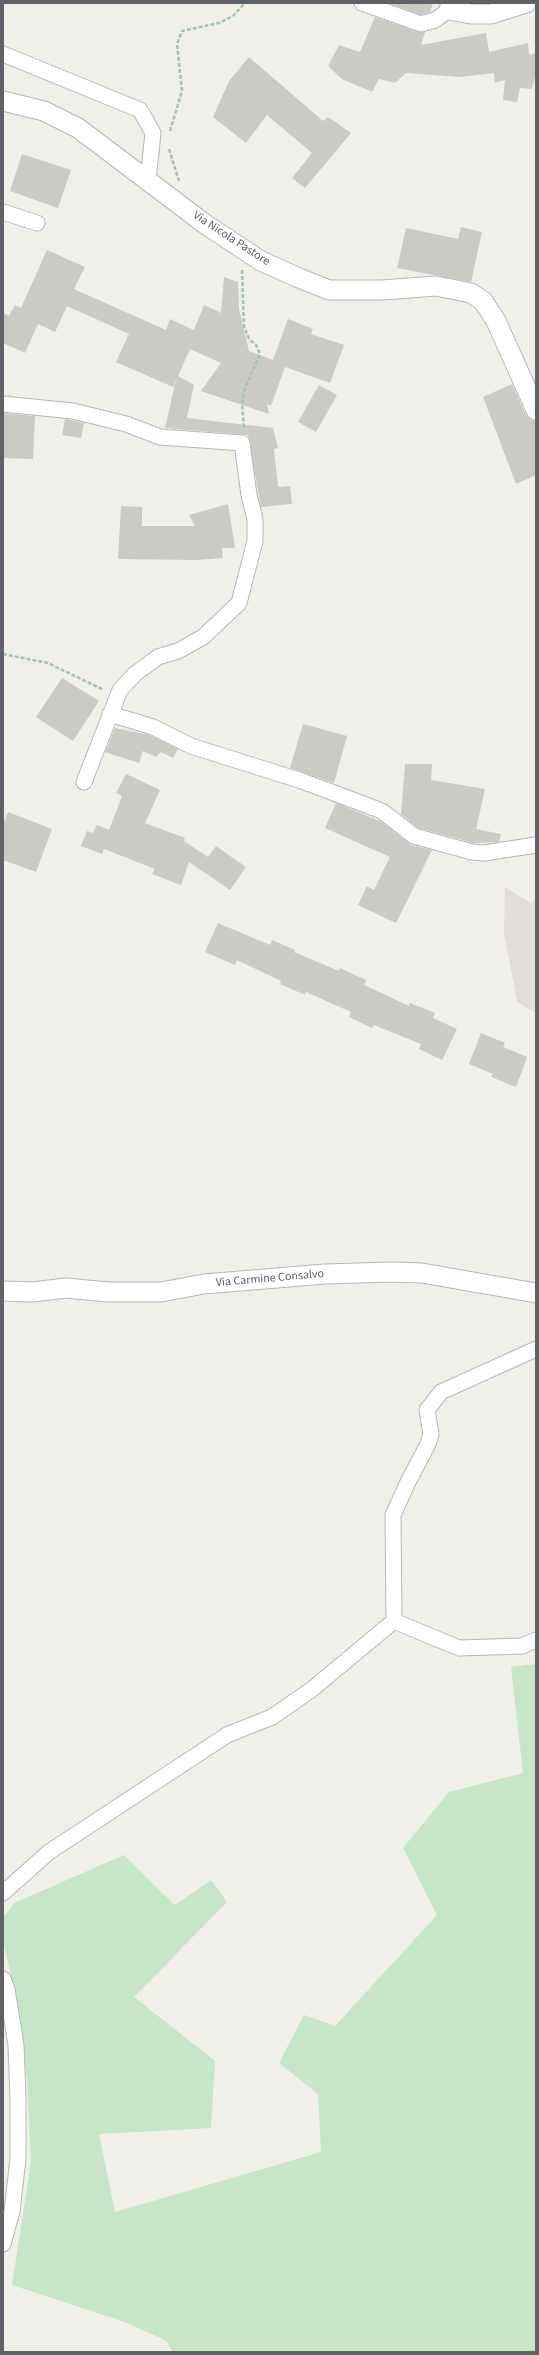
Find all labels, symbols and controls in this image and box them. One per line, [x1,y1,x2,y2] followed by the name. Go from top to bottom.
[190,209,272,269] street label: Via Nicola Pastore
[215,1267,325,1291] street label: Via Carmine Consalvo

